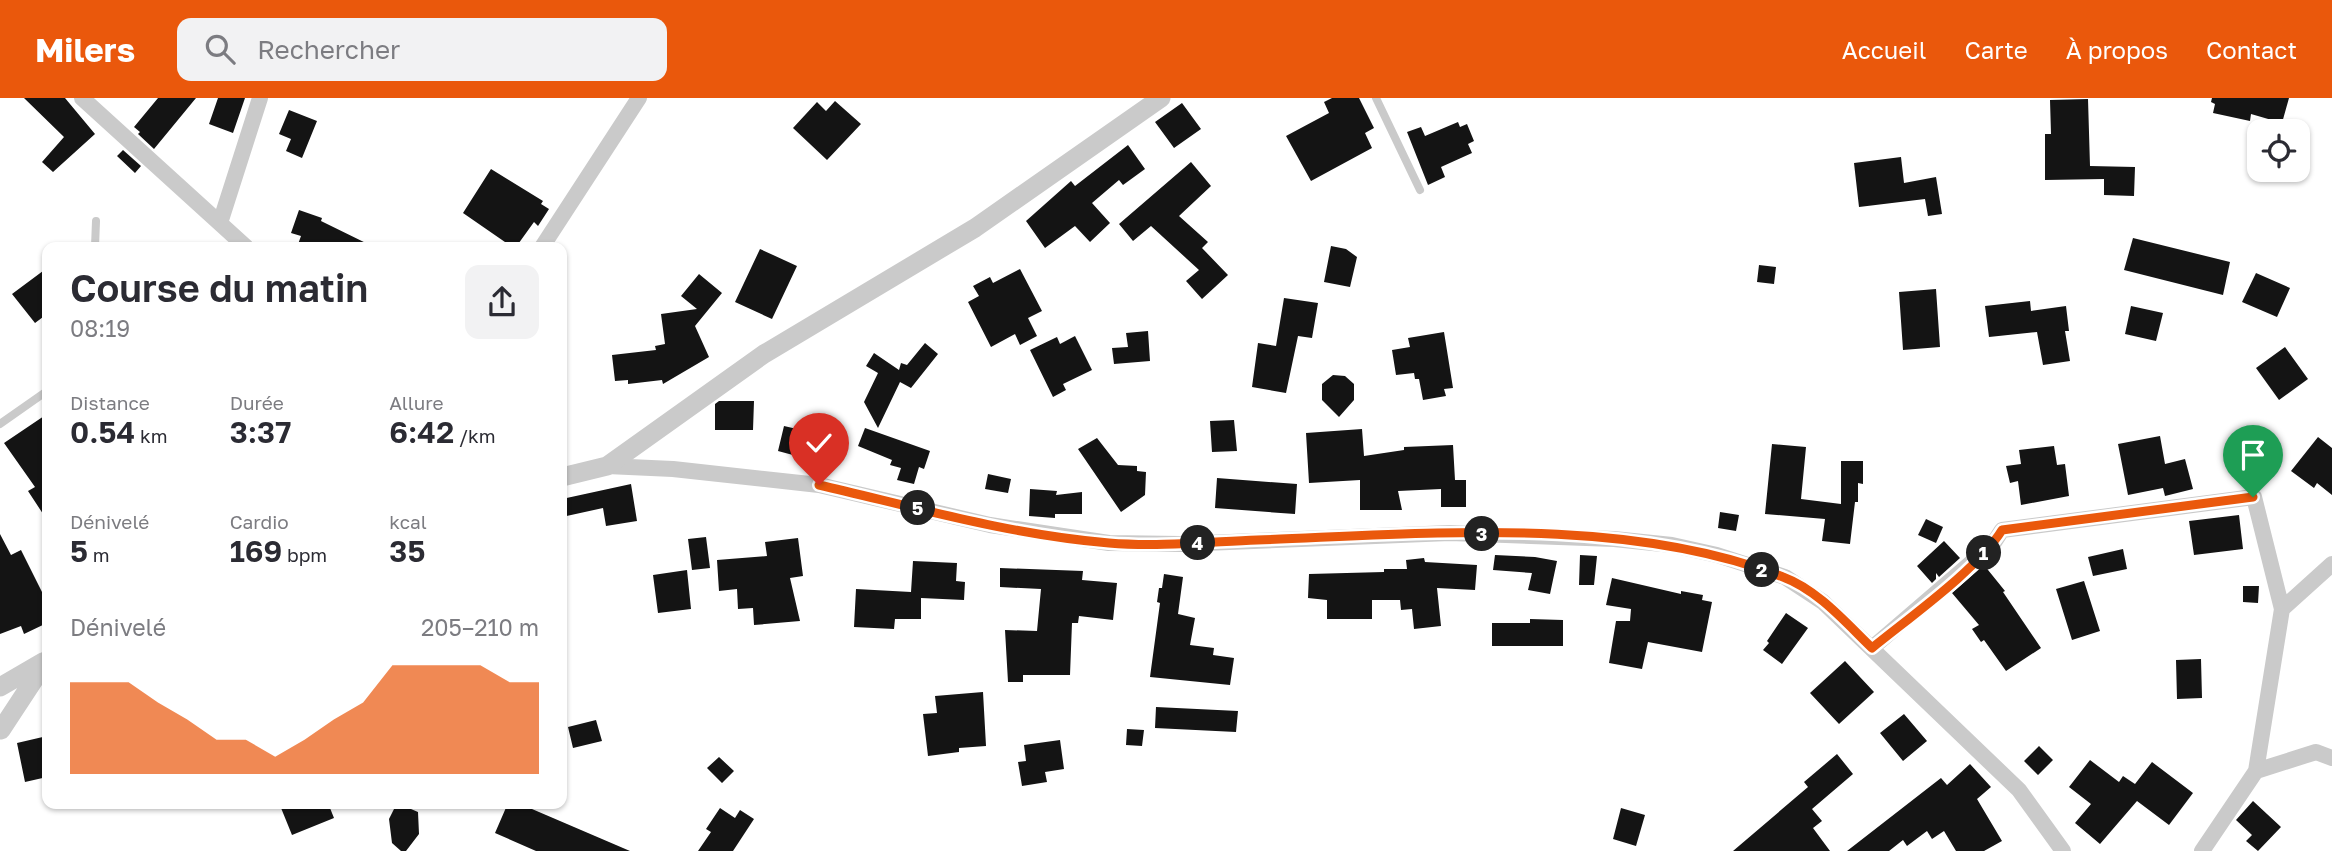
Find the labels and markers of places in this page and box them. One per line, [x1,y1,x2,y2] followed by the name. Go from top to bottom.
[789,413,849,485] pin
[2223,425,2283,497] pin
[900,490,936,526] pin: 5
[1464,516,1500,551] pin: 3
[1180,526,1216,560] pin: 4
[1966,536,2002,570] pin: 1
[1744,552,1780,588] pin: 2

